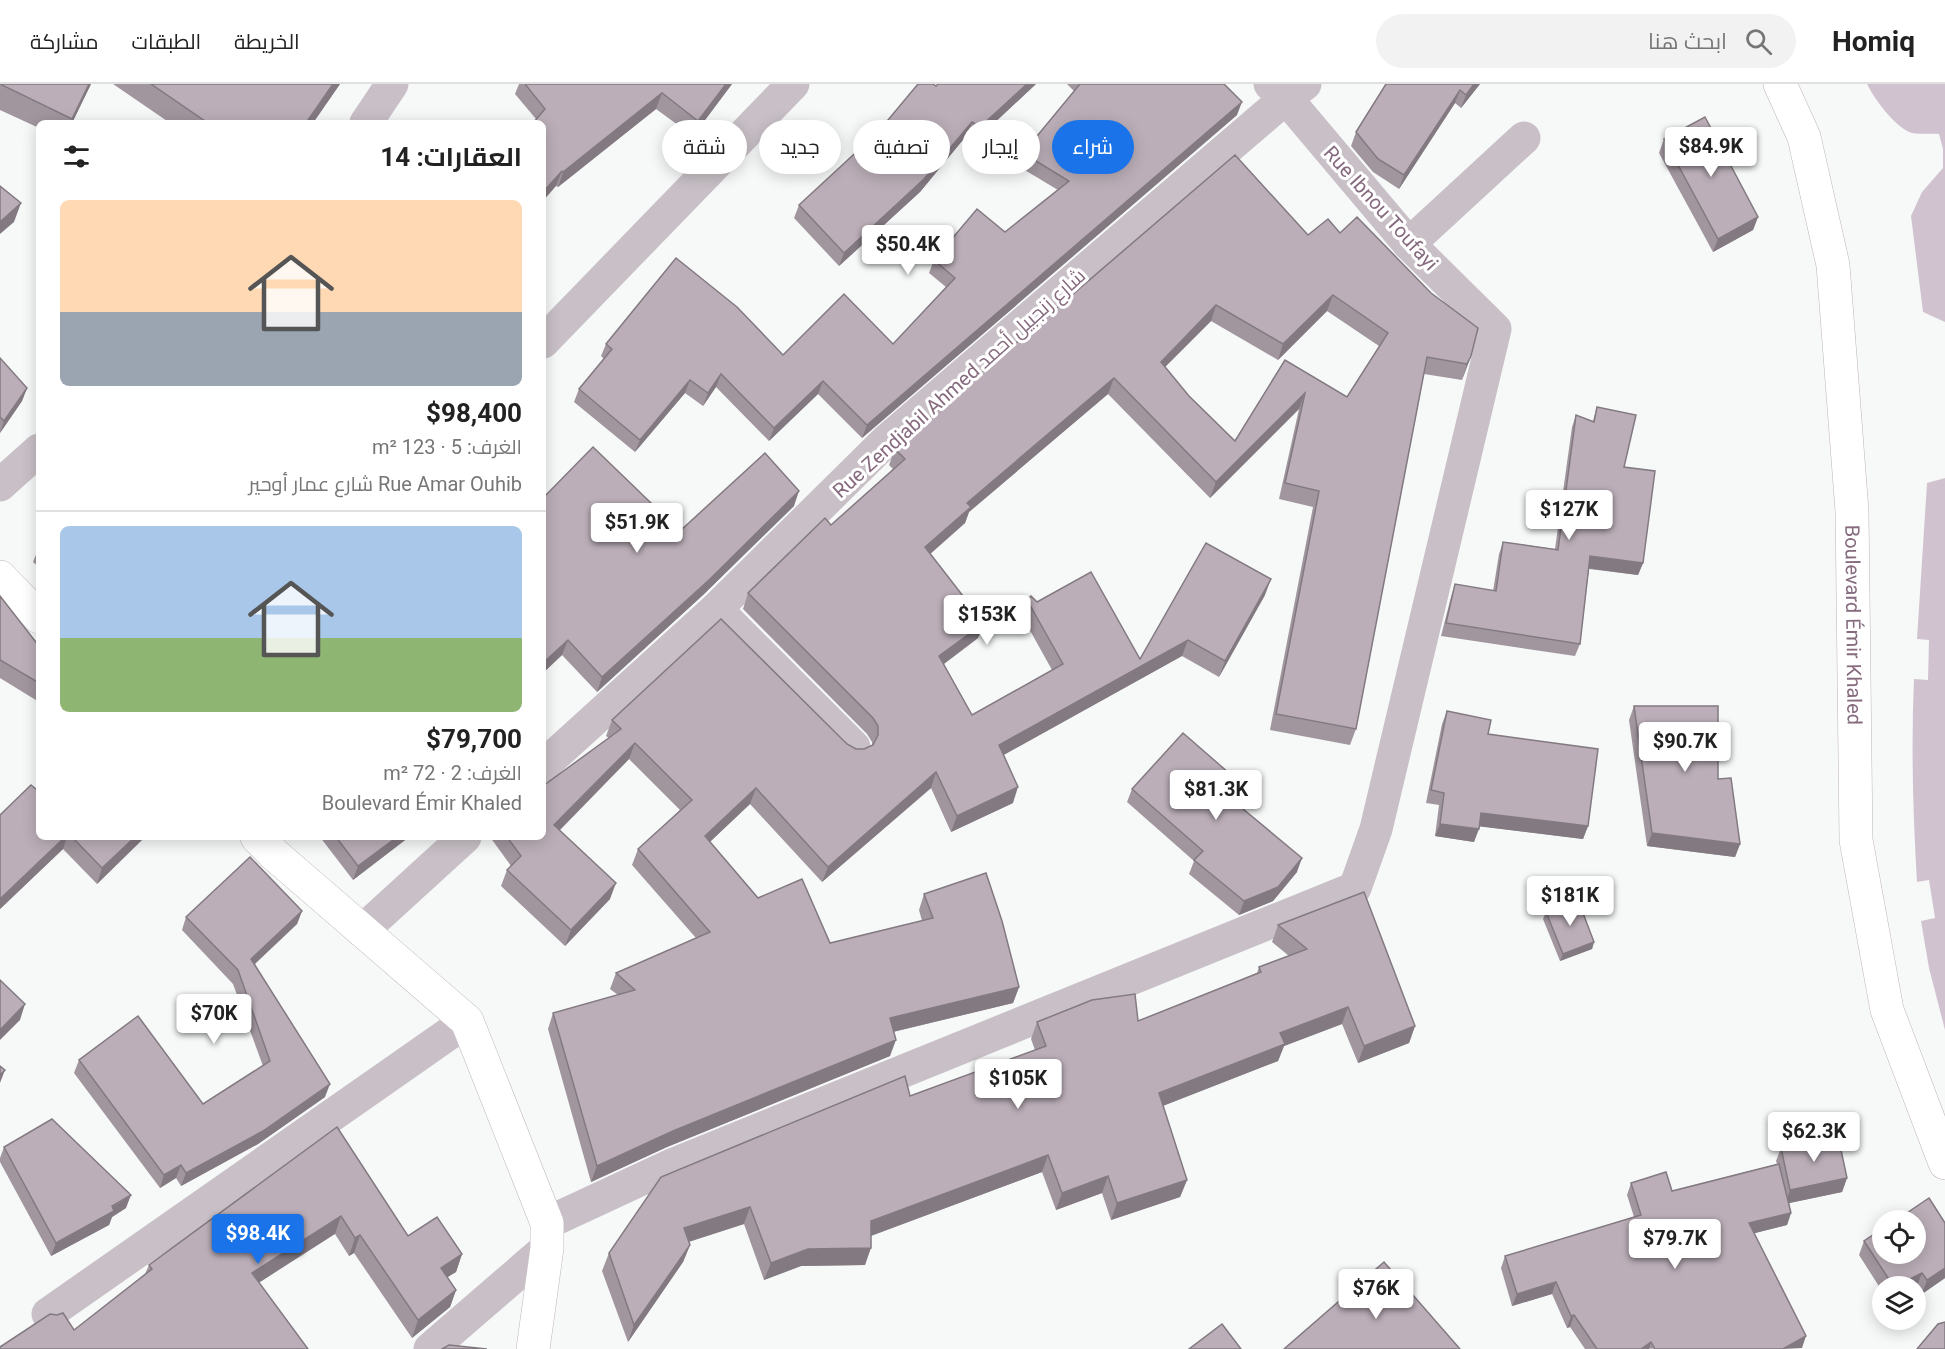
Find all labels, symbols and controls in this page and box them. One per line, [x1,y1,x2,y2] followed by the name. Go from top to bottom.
[1376,14,1796,68] search box
[1742,25,1775,58] icon: search
[1832,25,1915,58] text: Homiq
[1648,29,1727,54] text: ابحث هنا
[30,30,99,54] text: مشاركة
[132,30,201,54] text: الطبقات
[234,30,300,54] text: الخريطة
[662,120,747,174] chip: شقة
[759,120,841,174] chip: جديد
[853,120,950,174] chip: تصفية
[962,120,1040,174] chip: إيجار
[1052,120,1134,174] chip: شراء
[1662,127,1760,178] pin: $84.9K
[1679,134,1743,158] text: $84.9K
[60,140,93,173] icon: filters
[1319,141,1443,275] street label: Rue Ibnou Toufayi
[380,142,522,172] text: العقارات: 14
[859,225,957,276] pin: $50.4K
[876,232,940,256] text: $50.4K
[237,239,345,347] icon: home
[828,263,1092,504] street label: Rue Zendjabil Ahmed شارع زنجبيل أحمد
[426,398,522,428] text: $98,400
[372,435,522,459] text: الغرف: 5 · 123 m²
[249,472,522,496] text: Rue Amar Ouhib شارع عمار أوحير
[1527,490,1611,541] pin: $127K
[1540,497,1598,521] text: $127K
[588,503,686,554] pin: $51.9K
[605,510,669,534] text: $51.9K
[1840,525,1867,725] street label: Boulevard Émir Khaled
[237,565,345,673] icon: home
[945,595,1029,646] pin: $153K
[958,602,1016,626] text: $153K
[1636,722,1734,773] pin: $90.7K
[426,724,522,754] text: $79,700
[1653,729,1717,753] text: $90.7K
[383,761,522,785] text: الغرف: 2 · 72 m²
[1167,770,1265,821] pin: $81.3K
[1184,777,1248,801] text: $81.3K
[322,791,522,815] text: Boulevard Émir Khaled
[1528,876,1612,927] pin: $181K
[1541,883,1599,907] text: $181K
[178,994,250,1045] pin: $70K
[190,1001,238,1025] text: $70K
[976,1059,1060,1110] pin: $105K
[989,1066,1047,1090] text: $105K
[1765,1112,1863,1163] pin: $62.3K
[1782,1119,1846,1143] text: $62.3K
[1872,1210,1926,1330] map controls
[1872,1210,1926,1264] button: locate
[209,1214,307,1265] pin: $98.4K
[1626,1219,1724,1270] pin: $79.7K
[226,1221,290,1245] text: $98.4K
[1643,1226,1707,1250] text: $79.7K
[1340,1269,1412,1320] pin: $76K
[1352,1276,1400,1300] text: $76K
[1872,1276,1926,1330] button: layers

